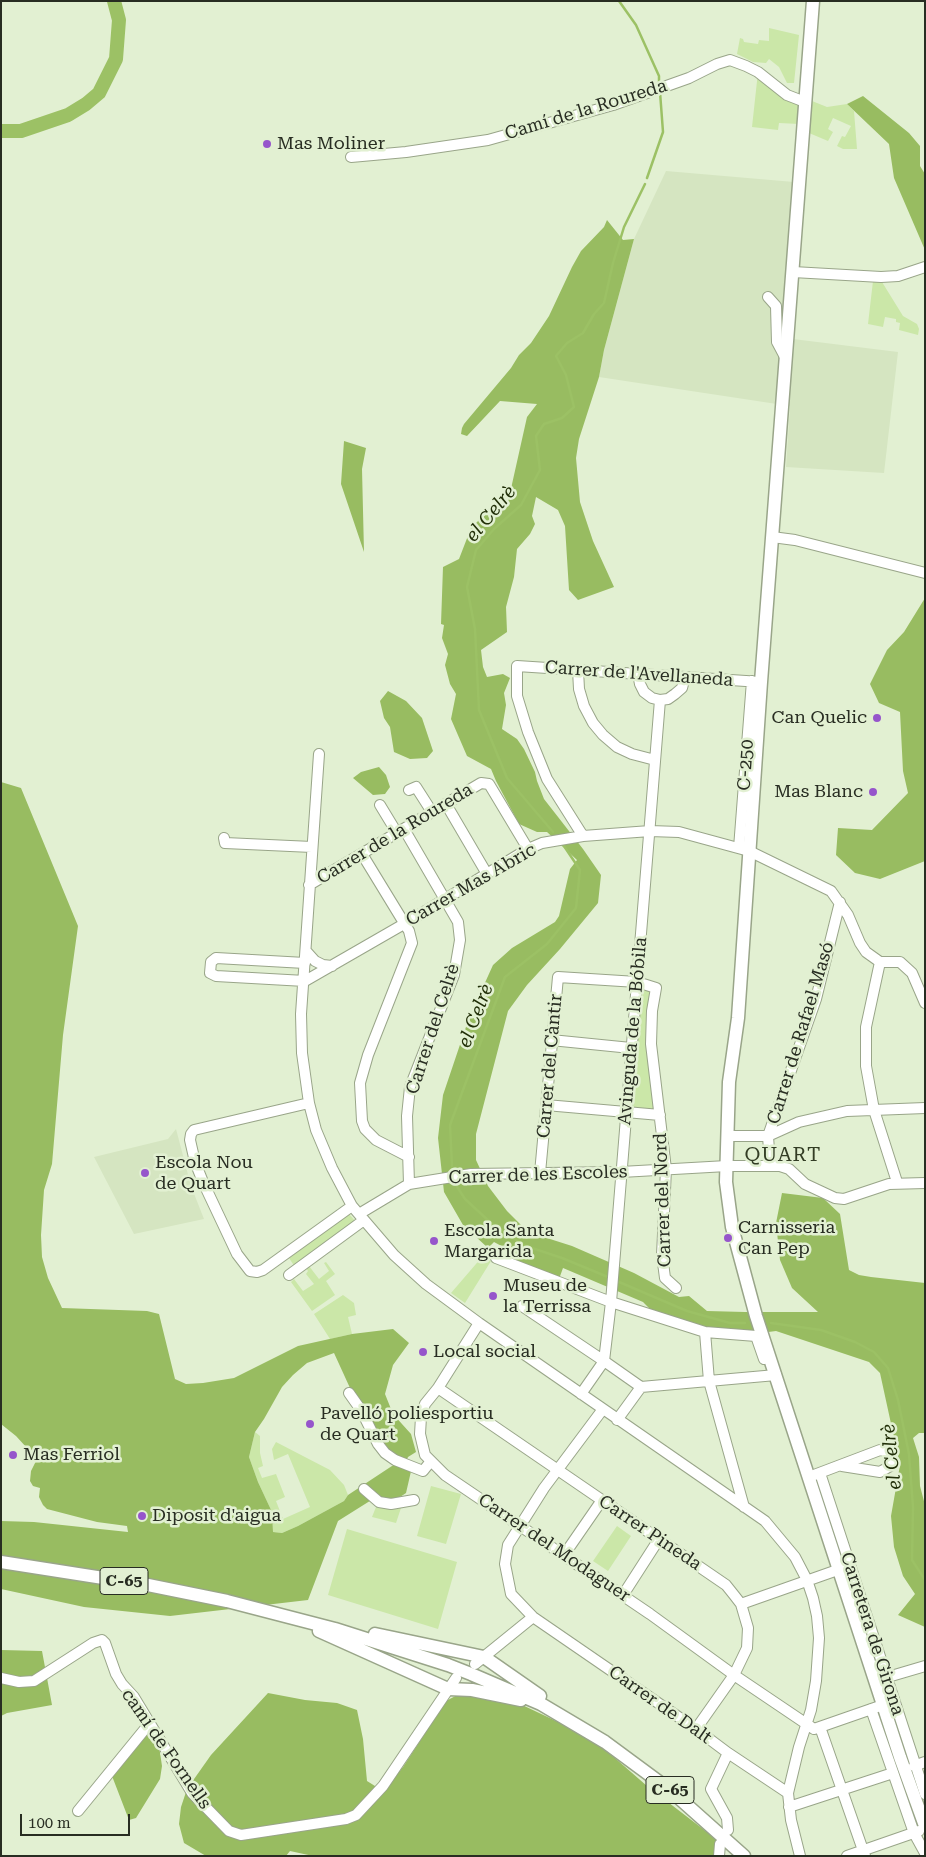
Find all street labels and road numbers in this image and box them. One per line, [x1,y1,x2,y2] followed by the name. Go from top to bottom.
[502,75,670,145] street label: Camí de la Roureda
[544,657,734,691] street label: Carrer de l'Avellaneda
[733,739,759,791] street label: C-250
[313,779,477,889] street label: Carrer de la Roureda
[402,839,540,931] street label: Carrer Mas Abric
[614,936,652,1126] street label: Avinguda de la Bóbila
[763,939,839,1127] street label: Carrer de Rafael Masó
[402,961,464,1097] street label: Carrer del Celrè
[533,993,567,1139] street label: Carrer del Càntir
[650,1132,676,1268] street label: Carrer del Nord
[448,1161,628,1189] street label: Carrer de les Escoles
[474,1489,634,1607] street label: Carrer del Modaguer
[594,1491,706,1575] street label: Carrer Pineda
[835,1550,909,1718] street label: Carretera de Girona
[100,1568,148,1594] road number: C-65
[604,1661,716,1749] street label: Carrer de Dalt
[116,1685,216,1813] street label: camí de Fornells
[646,1776,694,1804] road number: C-65

